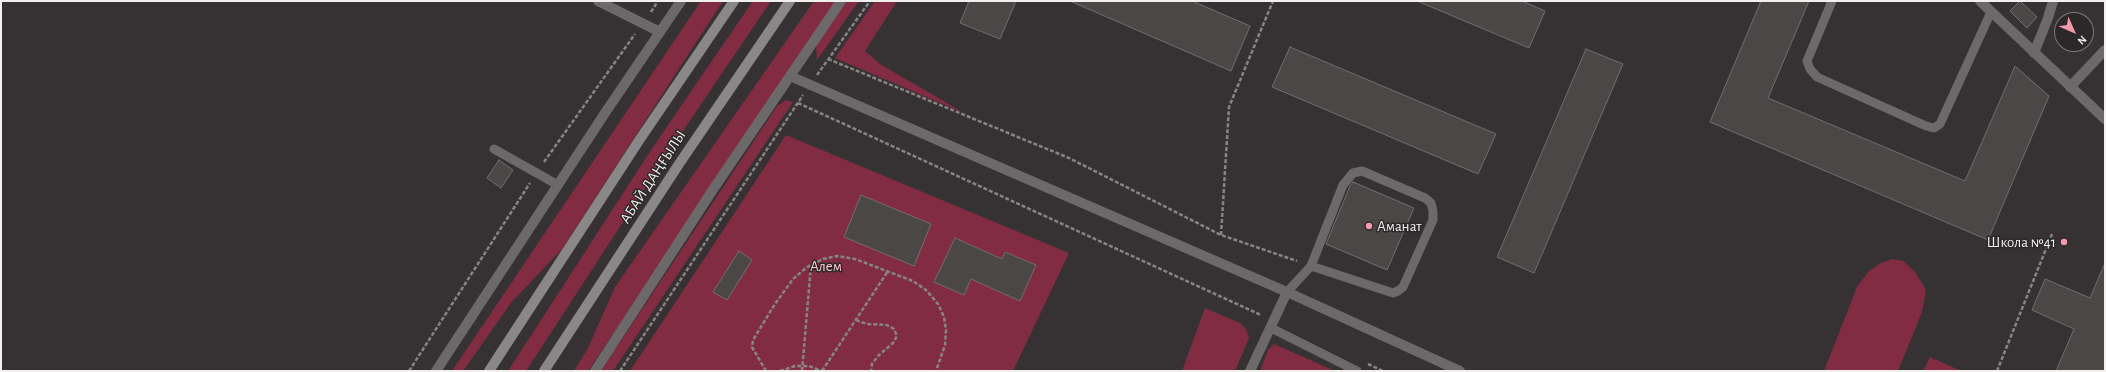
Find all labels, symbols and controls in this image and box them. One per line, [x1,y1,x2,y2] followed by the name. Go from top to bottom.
[2054,12,2094,52] north arrow
[2076,34,2089,47] text: N
[616,127,690,227] street label: АБАЙ ДАҢҒЫЛЫ
[1377,217,1422,235] place label: Аманат
[1364,221,1374,231] marker: Аманат
[1987,233,2056,251] place label: Школа №41
[2059,237,2069,247] marker: Школа №41
[810,257,842,275] park label: Алем

